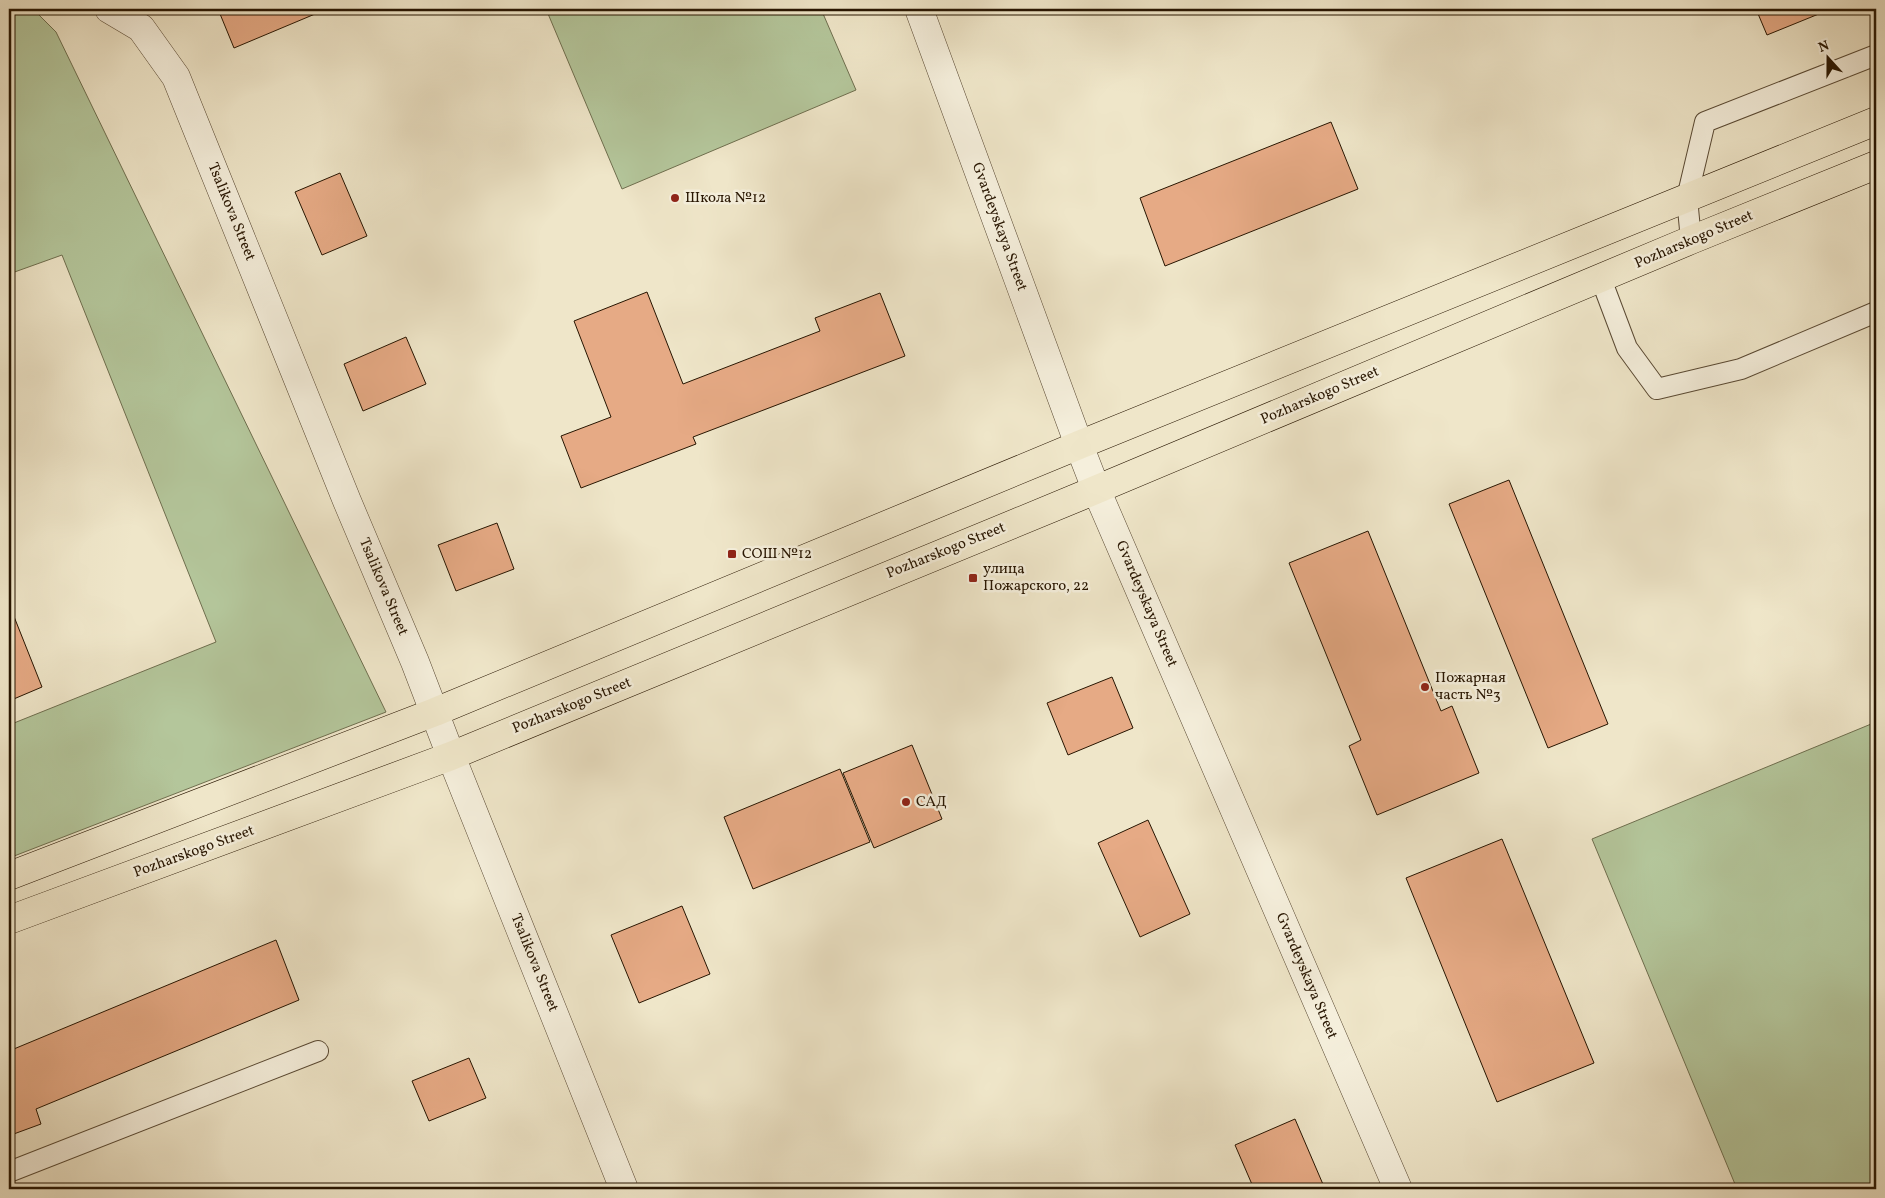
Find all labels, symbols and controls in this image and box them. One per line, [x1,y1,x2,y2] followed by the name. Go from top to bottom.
[1802,32,1852,82] north arrow
[1816,37,1832,58] text: N
[202,160,260,264] street label: Tsalikova Street
[966,160,1032,294] street label: Gvardeyskaya Street
[685,188,766,209] place label: Школа №12
[669,192,681,204] marker: Школа №12
[1631,206,1757,274] street label: Pozharskogo Street
[1257,362,1383,430] street label: Pozharskogo Street
[883,517,1009,585] street label: Pozharskogo Street
[353,535,413,639] street label: Tsalikova Street
[1110,537,1182,671] street label: Gvardeyskaya Street
[742,544,812,565] place label: СОШ №12
[726,548,738,560] marker: СОШ №12
[983,559,1089,597] place label: улица Пожарского, 22
[967,572,979,584] marker: улица Пожарского, 22
[1435,668,1506,706] place label: Пожарная часть №3
[509,672,635,740] street label: Pozharskogo Street
[1419,681,1431,693] marker: Пожарная часть №3
[916,792,947,813] place label: САД
[900,796,912,808] marker: САД
[131,820,257,884] street label: Pozharskogo Street
[1270,909,1342,1043] street label: Gvardeyskaya Street
[505,911,563,1015] street label: Tsalikova Street

